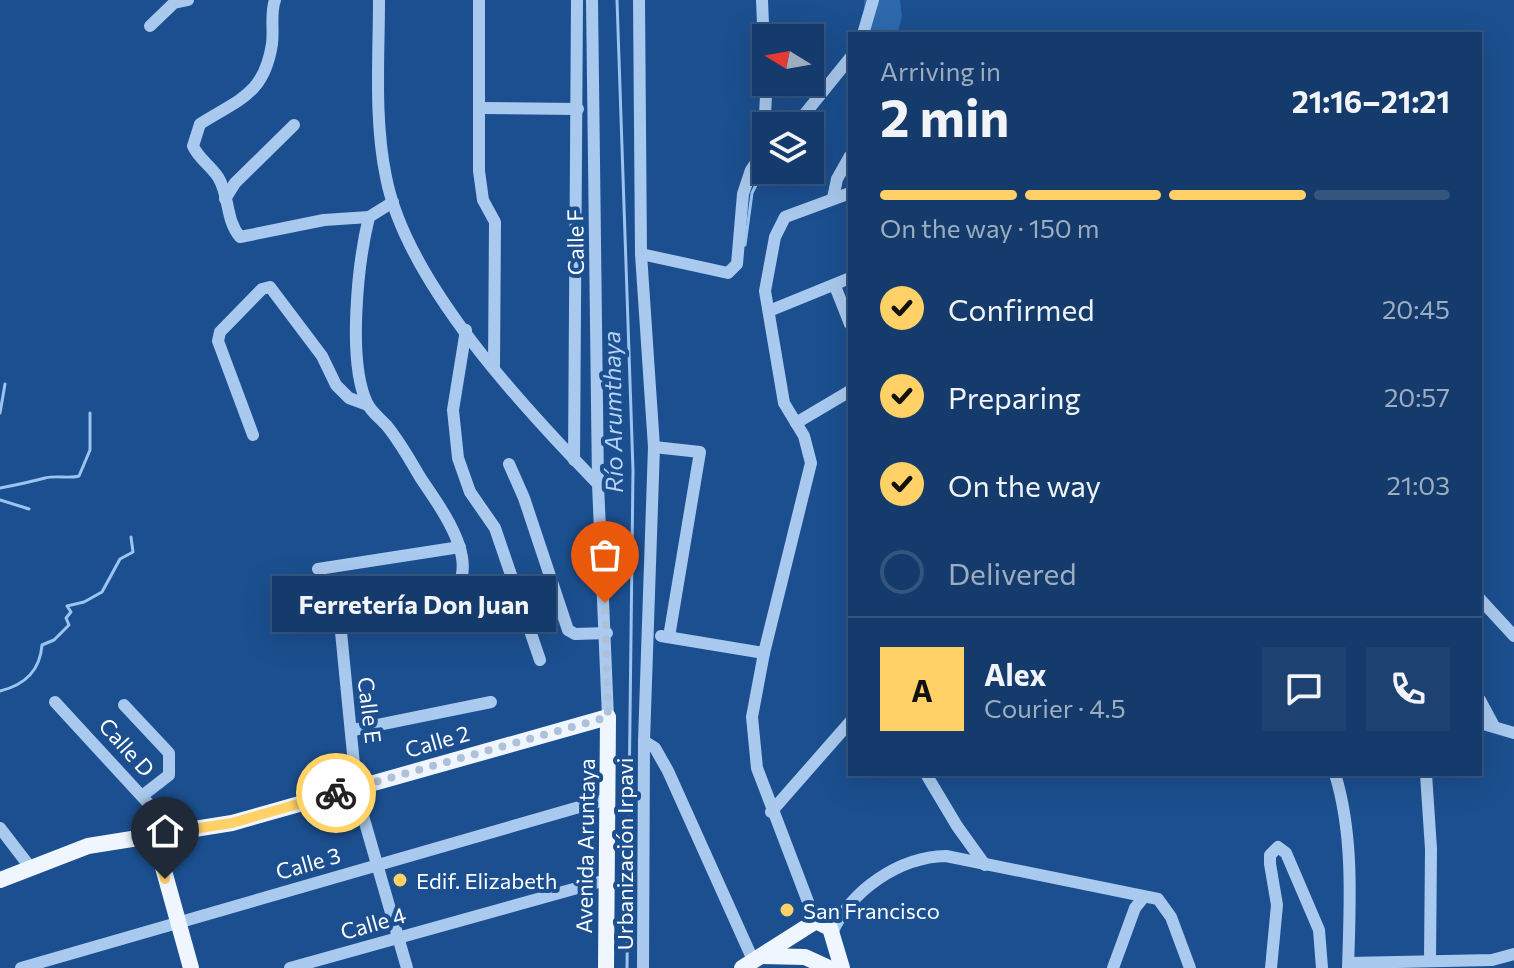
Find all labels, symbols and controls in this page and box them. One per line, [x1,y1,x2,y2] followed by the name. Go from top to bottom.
[752,24,824,96] north arrow
[752,24,824,184] map controls
[880,55,1001,86] text: Arriving in
[1292,82,1450,119] text: 21:16–21:21
[880,84,1009,148] text: 2 min
[752,112,824,184] button: layers
[561,209,589,275] street label: Calle F
[880,212,1099,243] text: On the way · 150 m
[880,286,924,330] icon: check
[948,290,1095,327] text: Confirmed
[1382,293,1450,324] text: 20:45
[596,331,628,493] water label: Río Arumthaya
[880,374,924,418] icon: check
[948,378,1081,415] text: Preparing
[1384,381,1450,412] text: 20:57
[880,462,924,506] icon: check
[948,466,1101,503] text: On the way
[1387,469,1450,500] text: 21:03
[571,521,639,603] pin
[583,533,627,577] icon: bag
[948,554,1077,591] text: Delivered
[273,575,557,631] callout: Ferretería Don Juan
[299,588,529,619] text: Ferretería Don Juan
[1262,647,1346,731] button: chat
[1366,647,1450,731] button: phone
[984,655,1047,692] text: Alex
[911,671,933,708] text: A
[353,675,387,745] street label: Calle E
[984,692,1126,723] text: Courier · 4.5
[94,712,160,782] street label: Calle D
[402,719,472,763] street label: Calle 2
[296,753,376,833] courier
[570,758,600,934] street label: Avenida Aruntaya
[611,758,638,950] street label: Urbanización Irpavi
[314,771,358,815] icon: bike
[131,797,199,879] pin
[143,809,187,853] icon: home
[272,841,344,885] street label: Calle 3
[416,867,557,894] place label: Edif. Elizabeth
[391,871,409,889] marker: Edif. Elizabeth
[803,897,940,924] place label: San Francisco
[337,901,409,945] street label: Calle 4
[778,901,796,919] marker: San Francisco

